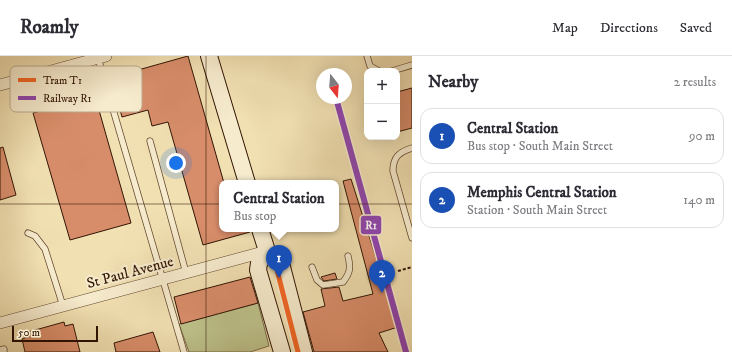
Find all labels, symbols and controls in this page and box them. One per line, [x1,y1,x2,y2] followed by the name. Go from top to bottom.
[20,16,79,39] text: Roamly
[552,19,578,37] text: Map
[600,19,658,37] text: Directions
[680,19,712,37] text: Saved
[10,66,142,112] legend
[316,68,352,104] north arrow
[364,68,400,140] map controls
[364,68,400,104] button: +
[428,71,478,93] text: Nearby
[43,74,82,88] text: Tram T1
[674,74,716,90] text: 2 results
[43,92,92,106] text: Railway R1
[364,104,400,140] button: −
[467,119,558,138] text: Central Station
[440,128,444,144] text: 1
[689,128,715,144] text: 90 m
[467,138,613,154] text: Bus stop · South Main Street
[166,153,186,173] your location
[219,180,339,232] popup
[467,183,617,202] text: Memphis Central Station
[233,189,325,208] text: Central Station
[439,192,445,208] text: 2
[683,192,715,208] text: 140 m
[467,202,607,218] text: Station · South Main Street
[233,208,276,224] text: Bus stop
[360,215,382,235] line badge: R1
[365,219,377,233] text: R1
[266,245,292,278] pin: 1
[85,252,176,293] street label: St Paul Avenue
[369,260,395,293] pin: 2
[12,324,98,343] scale bar
[18,326,40,340] text: 50 m

